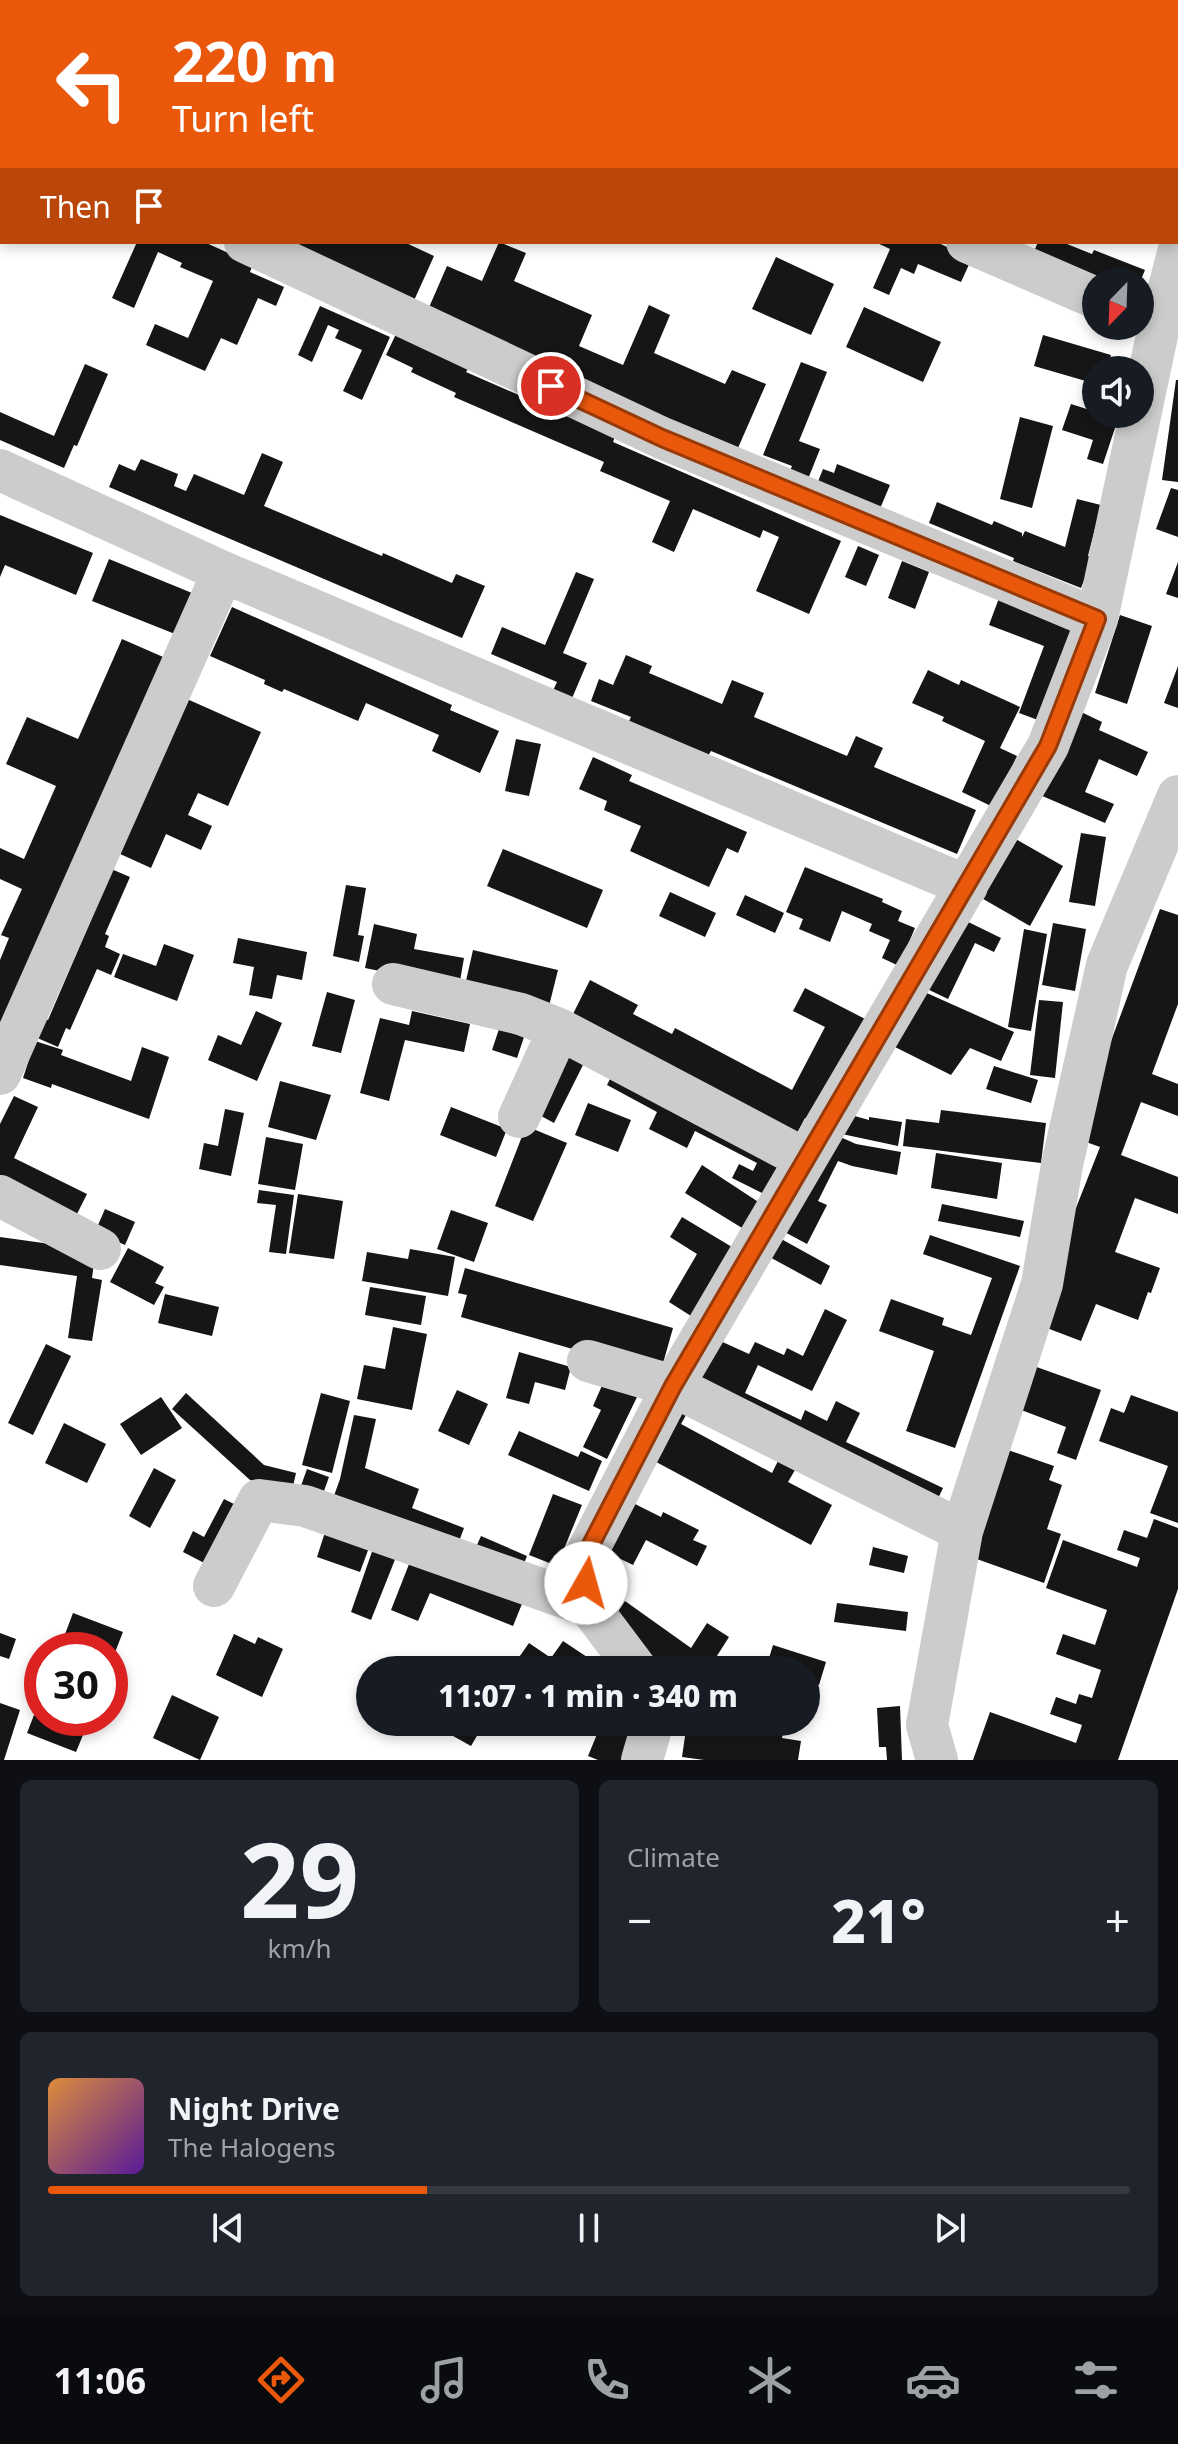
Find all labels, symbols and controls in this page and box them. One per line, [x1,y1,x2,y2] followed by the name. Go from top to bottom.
[172,22,337,98] text: 220 m
[40,32,144,136] icon: left
[172,94,314,143] text: Turn left
[127,184,171,228] icon: arrive
[40,186,111,227] text: Then
[1082,268,1154,340] north arrow
[1082,268,1154,428] map controls
[517,352,585,420] pin
[1082,356,1154,428] button: sound
[529,364,573,408] icon: arrive
[544,1541,628,1625] position arrow
[24,1632,128,1736] speed limit sign: 30
[438,1675,738,1716] text: 11:07 · 1 min · 340 m
[240,1807,359,1948] text: 29
[627,1839,720,1875] text: Climate
[831,1879,926,1961] text: 21°
[627,1890,652,1950] text: −
[1105,1890,1130,1950] text: +
[268,1930,331,1966] text: km/h
[168,2088,340,2129] text: Night Drive
[168,2129,335,2165] text: The Halogens
[206,2206,250,2250] icon: previous
[567,2206,611,2250] icon: pause
[928,2206,972,2250] icon: next
[253,2352,309,2408] icon: directions
[416,2352,472,2408] icon: music
[579,2352,635,2408] icon: phone
[742,2352,798,2408] icon: climate
[905,2352,961,2408] icon: car
[1068,2352,1124,2408] icon: filters
[54,2356,146,2405] text: 11:06

